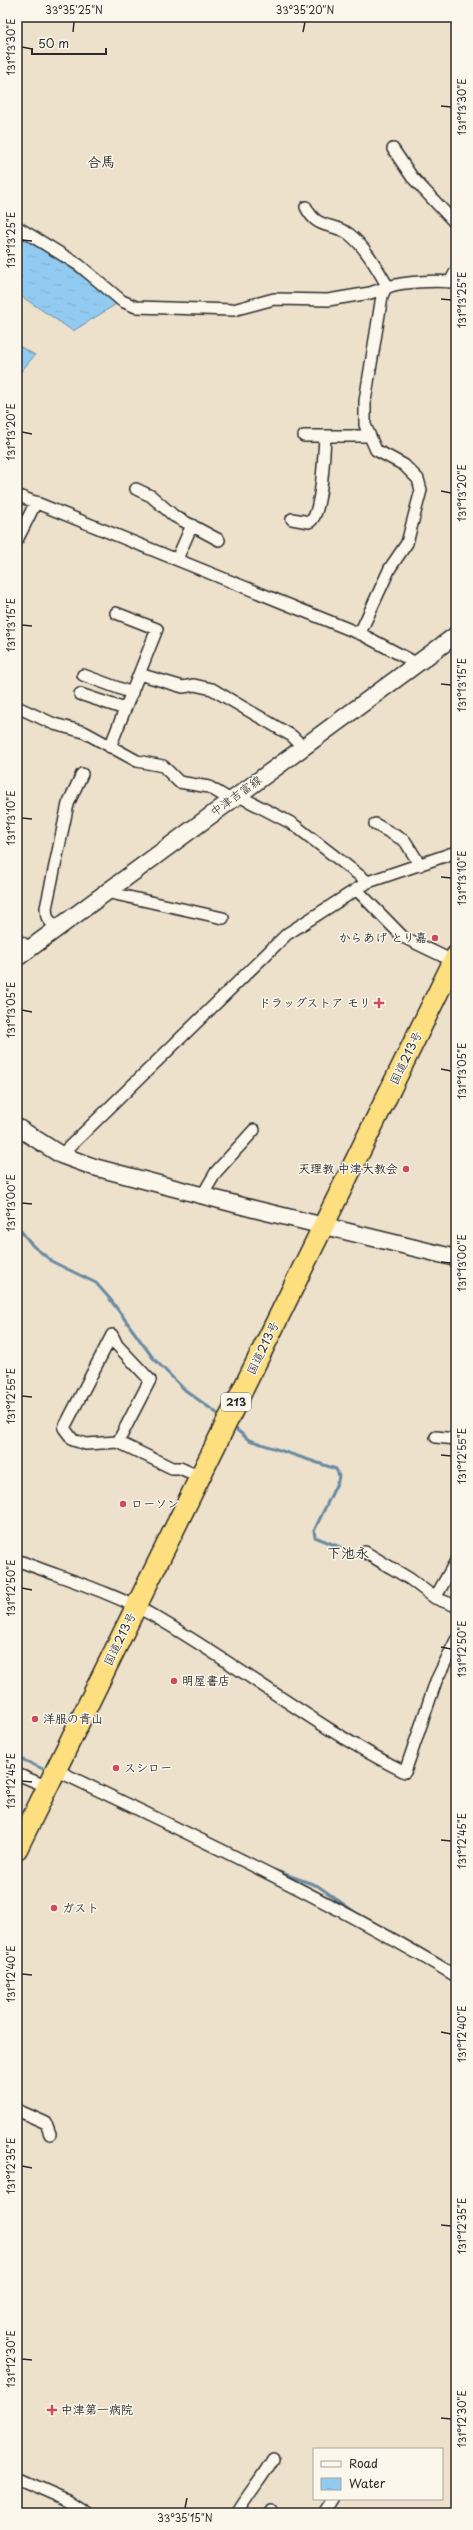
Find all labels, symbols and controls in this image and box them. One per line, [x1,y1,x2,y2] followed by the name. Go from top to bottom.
[45,2,103,17] text: 33°35'25"N
[276,2,334,17] text: 33°35'20"N
[3,19,18,75] text: 131°13'30"E
[32,30,106,56] scale bar
[38,34,69,52] text: 50 m
[454,79,469,135] text: 131°13'30"E
[87,151,115,172] district label: 合馬
[3,212,18,268] text: 131°13'25"E
[454,272,469,328] text: 131°13'25"E
[3,403,18,461] text: 131°13'20"E
[454,464,469,522] text: 131°13'20"E
[3,598,18,652] text: 131°13'15"E
[454,658,469,712] text: 131°13'15"E
[206,770,265,820] street label: 中津吉富線
[3,791,18,845] text: 131°13'10"E
[454,851,469,905] text: 131°13'10"E
[339,928,427,946] place label: からあげ とり嘉
[430,933,440,943] marker: からあげ とり嘉
[3,982,18,1038] text: 131°13'05"E
[259,993,371,1011] place label: ドラッグストア モリ
[374,998,384,1008] marker: ドラッグストア モリ
[384,1028,426,1088] street label: 国道213号
[454,1043,469,1099] text: 131°13'05"E
[298,1159,398,1177] place label: 天理教 中津大教会
[401,1164,411,1174] marker: 天理教 中津大教会
[3,1174,18,1232] text: 131°13'00"E
[454,1234,469,1292] text: 131°13'00"E
[241,1318,283,1378] street label: 国道213号
[3,1368,18,1424] text: 131°12'55"E
[221,1393,251,1411] road number: 213
[454,1428,469,1484] text: 131°12'55"E
[131,1494,179,1512] place label: ローソン
[118,1499,128,1509] marker: ローソン
[327,1542,369,1563] district label: 下池永
[3,1560,18,1616] text: 131°12'50"E
[98,1609,140,1669] street label: 国道213号
[454,1621,469,1677] text: 131°12'50"E
[182,1671,230,1689] place label: 明屋書店
[169,1676,179,1686] marker: 明屋書店
[43,1709,103,1727] place label: 洋服の青山
[30,1714,40,1724] marker: 洋服の青山
[3,1753,18,1809] text: 131°12'45"E
[124,1758,172,1776] place label: スシロー
[111,1763,121,1773] marker: スシロー
[454,1813,469,1869] text: 131°12'45"E
[62,1898,99,1916] place label: ガスト
[49,1903,59,1913] marker: ガスト
[3,1945,18,2003] text: 131°12'40"E
[454,2005,469,2063] text: 131°12'40"E
[3,2138,18,2194] text: 131°12'35"E
[454,2198,469,2254] text: 131°12'35"E
[3,2330,18,2388] text: 131°12'30"E
[454,2390,469,2448] text: 131°12'30"E
[61,2400,133,2418] place label: 中津第一病院
[46,2404,58,2416] marker: 中津第一病院
[313,2448,443,2500] legend
[349,2454,378,2472] text: Road
[349,2474,386,2492] text: Water
[157,2510,213,2525] text: 33°35'15"N

